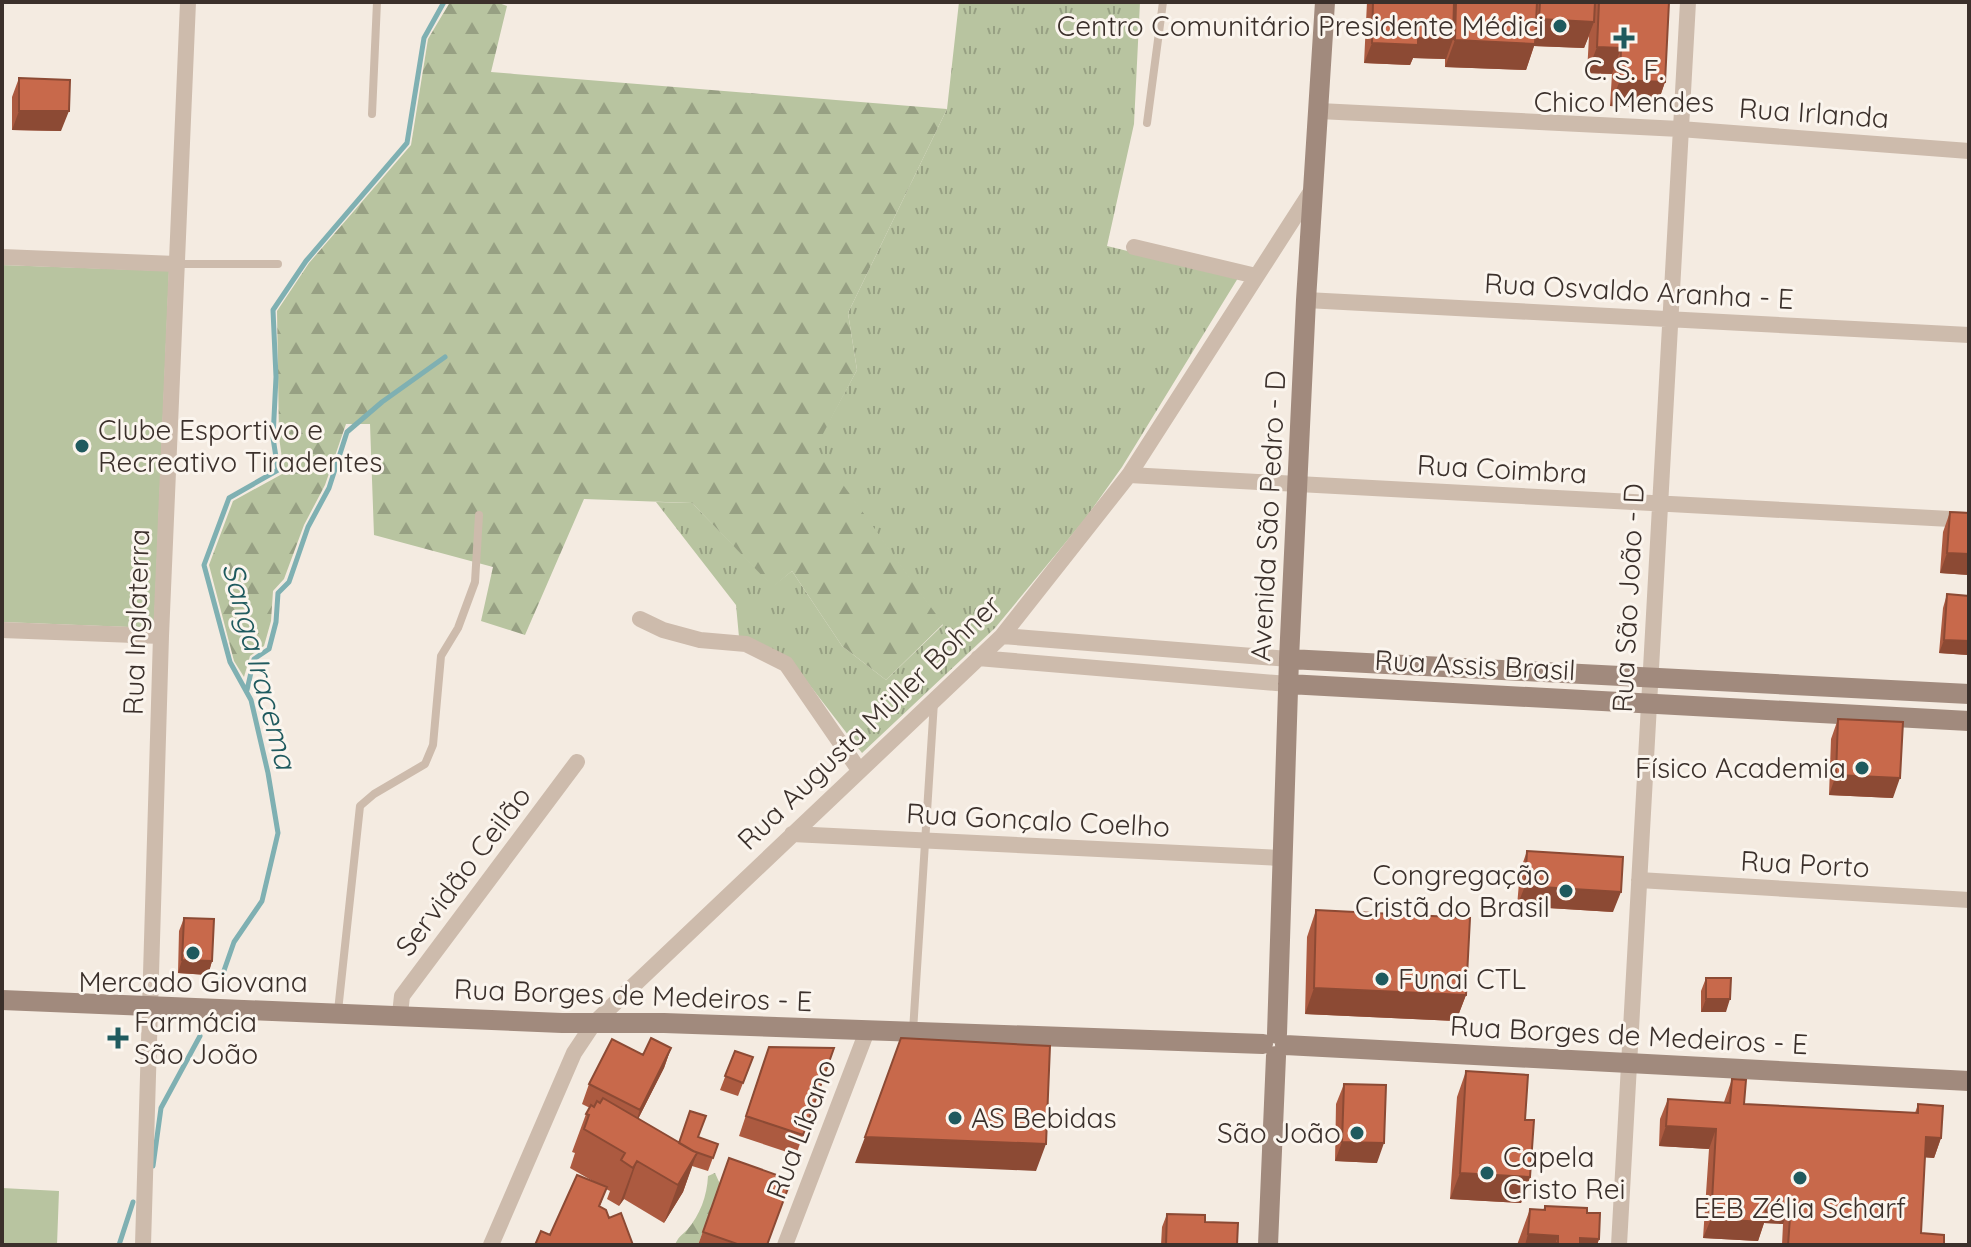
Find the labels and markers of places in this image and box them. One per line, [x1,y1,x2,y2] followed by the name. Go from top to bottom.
[1057,8,1544,43] place label: Centro Comunitário Presidente Médici
[1551,17,1569,35] marker: Centro Comunitário Presidente Médici
[1613,27,1635,49] marker: C. S. F. Chico Mendes
[1534,52,1714,119] place label: C. S. F. Chico Mendes
[98,412,382,479] place label: Clube Esportivo e Recreativo Tiradentes
[73,437,91,455] marker: Clube Esportivo e Recreativo Tiradentes
[1635,750,1846,785] place label: Físico Academia
[1853,759,1871,777] marker: Físico Academia
[1355,857,1550,924] place label: Congregação Cristã do Brasil
[1557,882,1575,900] marker: Congregação Cristã do Brasil
[184,944,202,962] marker: Mercado Giovana
[1398,961,1526,996] place label: Funai CTL
[78,964,308,999] place label: Mercado Giovana
[1373,970,1391,988] marker: Funai CTL
[134,1004,258,1071] place label: Farmácia São João
[109,1029,127,1047] marker: Farmácia São João
[971,1100,1117,1135] place label: AS Bebidas
[946,1109,964,1127] marker: AS Bebidas
[1217,1115,1341,1150] place label: São João
[1348,1124,1366,1142] marker: São João
[1503,1139,1626,1206] place label: Capela Cristo Rei
[1478,1164,1496,1182] marker: Capela Cristo Rei
[1791,1169,1809,1187] marker: EEB Zélia Scharf
[1694,1190,1906,1225] place label: EEB Zélia Scharf

